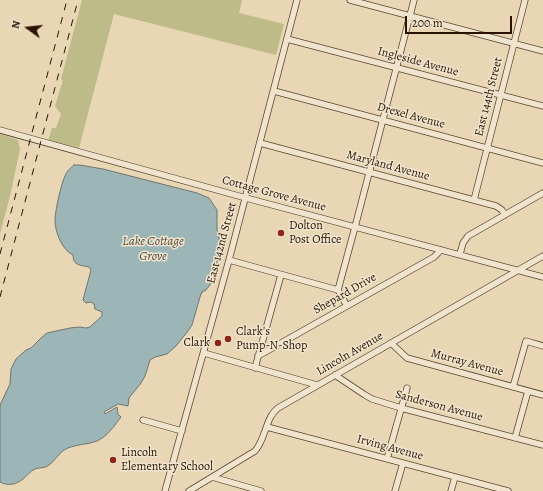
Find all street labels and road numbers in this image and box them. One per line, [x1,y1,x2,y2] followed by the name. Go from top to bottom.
[376,44,460,80] street label: Ingleside Avenue
[472,56,506,138] street label: East 144th Street
[375,100,447,132] street label: Drexel Avenue
[345,148,431,184] street label: Maryland Avenue
[220,173,328,215] street label: Cottage Grove Avenue
[204,201,240,285] street label: East 142nd Street
[311,270,379,318] street label: Shepard Drive
[314,329,386,379] street label: Lincoln Avenue
[429,346,505,380] street label: Murray Avenue
[394,387,484,425] street label: Sanderson Avenue
[355,432,425,464] street label: Irving Avenue

